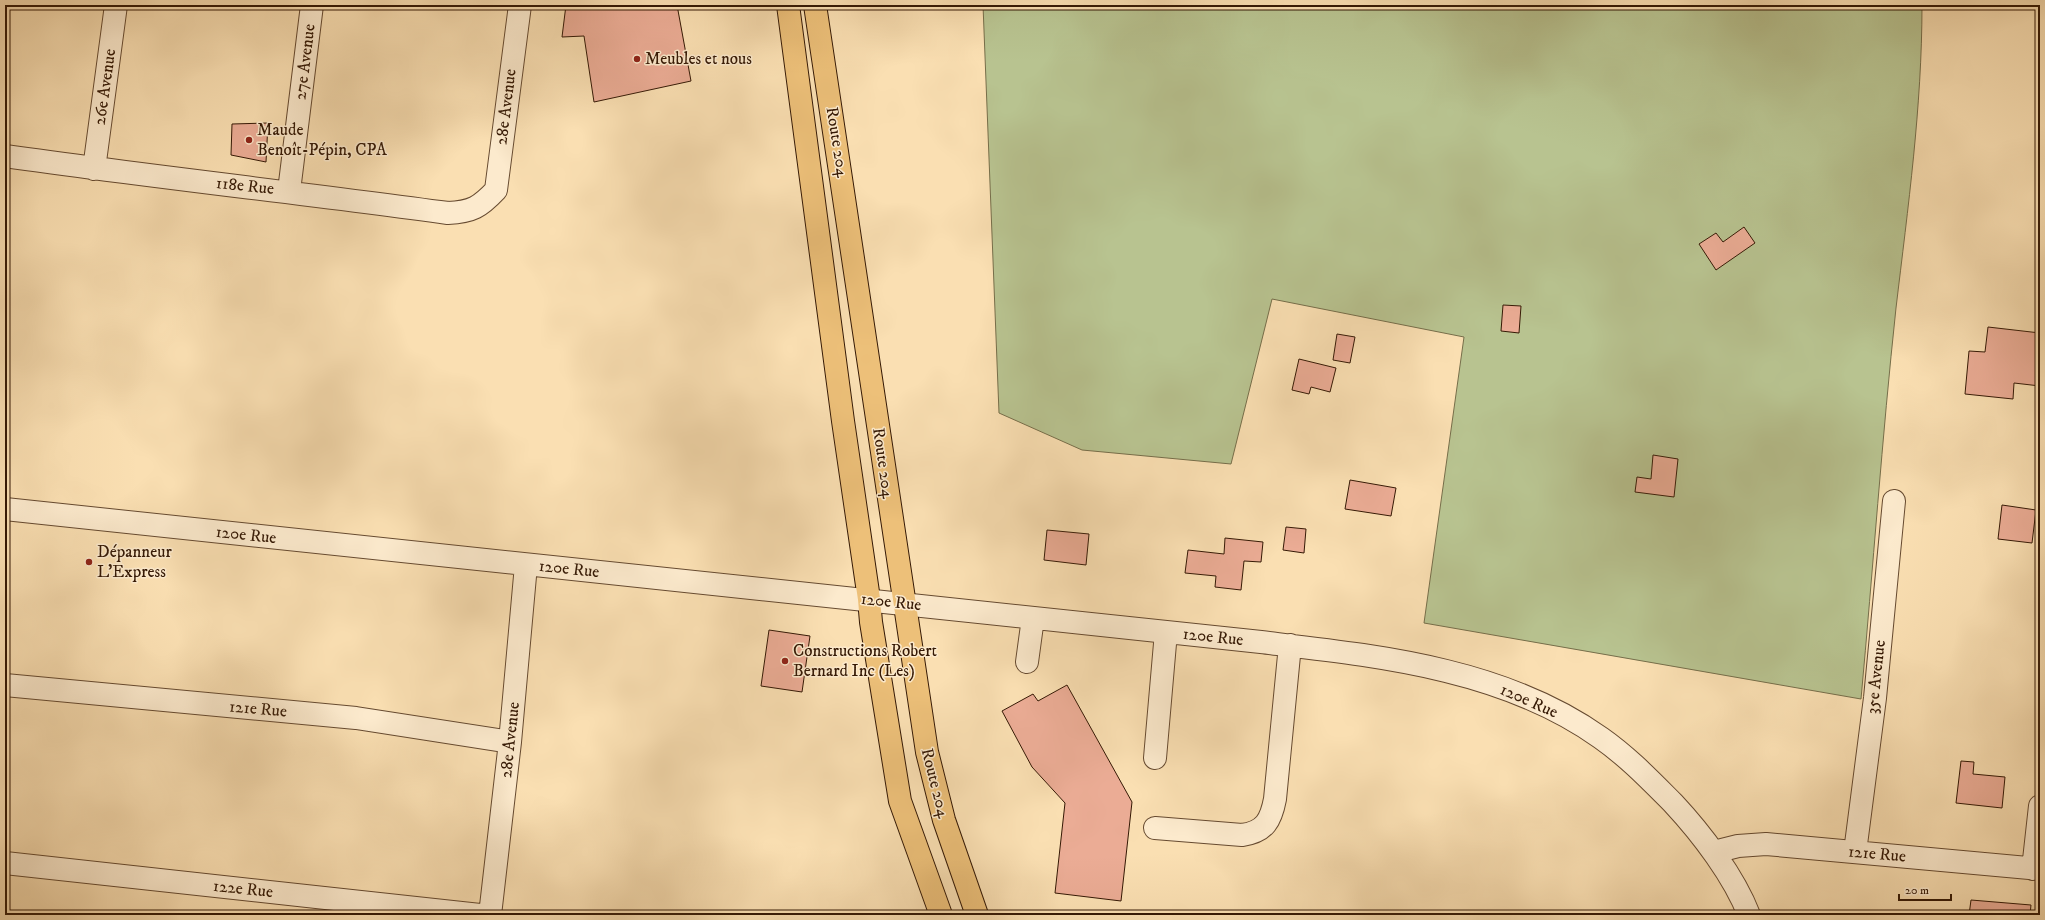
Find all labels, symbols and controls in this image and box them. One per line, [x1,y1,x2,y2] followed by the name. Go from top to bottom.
[289,23,321,101] street label: 27e Avenue
[89,47,121,127] street label: 26e Avenue
[645,48,752,70] place label: Meubles et nous
[632,54,642,64] marker: Meubles et nous
[490,68,522,146] street label: 28e Avenue
[821,105,854,180] street label: Route 204
[257,119,387,161] place label: Maude Benoît-Pépin, CPA
[244,135,254,145] marker: Maude Benoît-Pépin, CPA
[215,172,275,200] street label: 118e Rue
[867,426,899,501] street label: Route 204
[215,521,277,549] street label: 120e Rue
[97,541,172,583] place label: Dépanneur L'Express
[538,555,600,583] street label: 120e Rue
[84,557,94,567] marker: Dépanneur L'Express
[860,588,922,616] street label: 120e Rue
[1182,623,1244,651] street label: 120e Rue
[1861,639,1891,715] street label: 35e Avenue
[793,640,938,682] place label: Constructions Robert Bernard Inc (Les)
[780,656,790,666] marker: Constructions Robert Bernard Inc (Les)
[1497,679,1561,723] street label: 120e Rue
[228,696,288,722] street label: 121e Rue
[495,701,525,779] street label: 28e Avenue
[916,746,955,821] street label: Route 204
[1847,841,1907,867] street label: 121e Rue
[212,875,274,903] street label: 122e Rue
[1899,876,1951,902] scale bar
[1905,883,1929,898] text: 20 m

